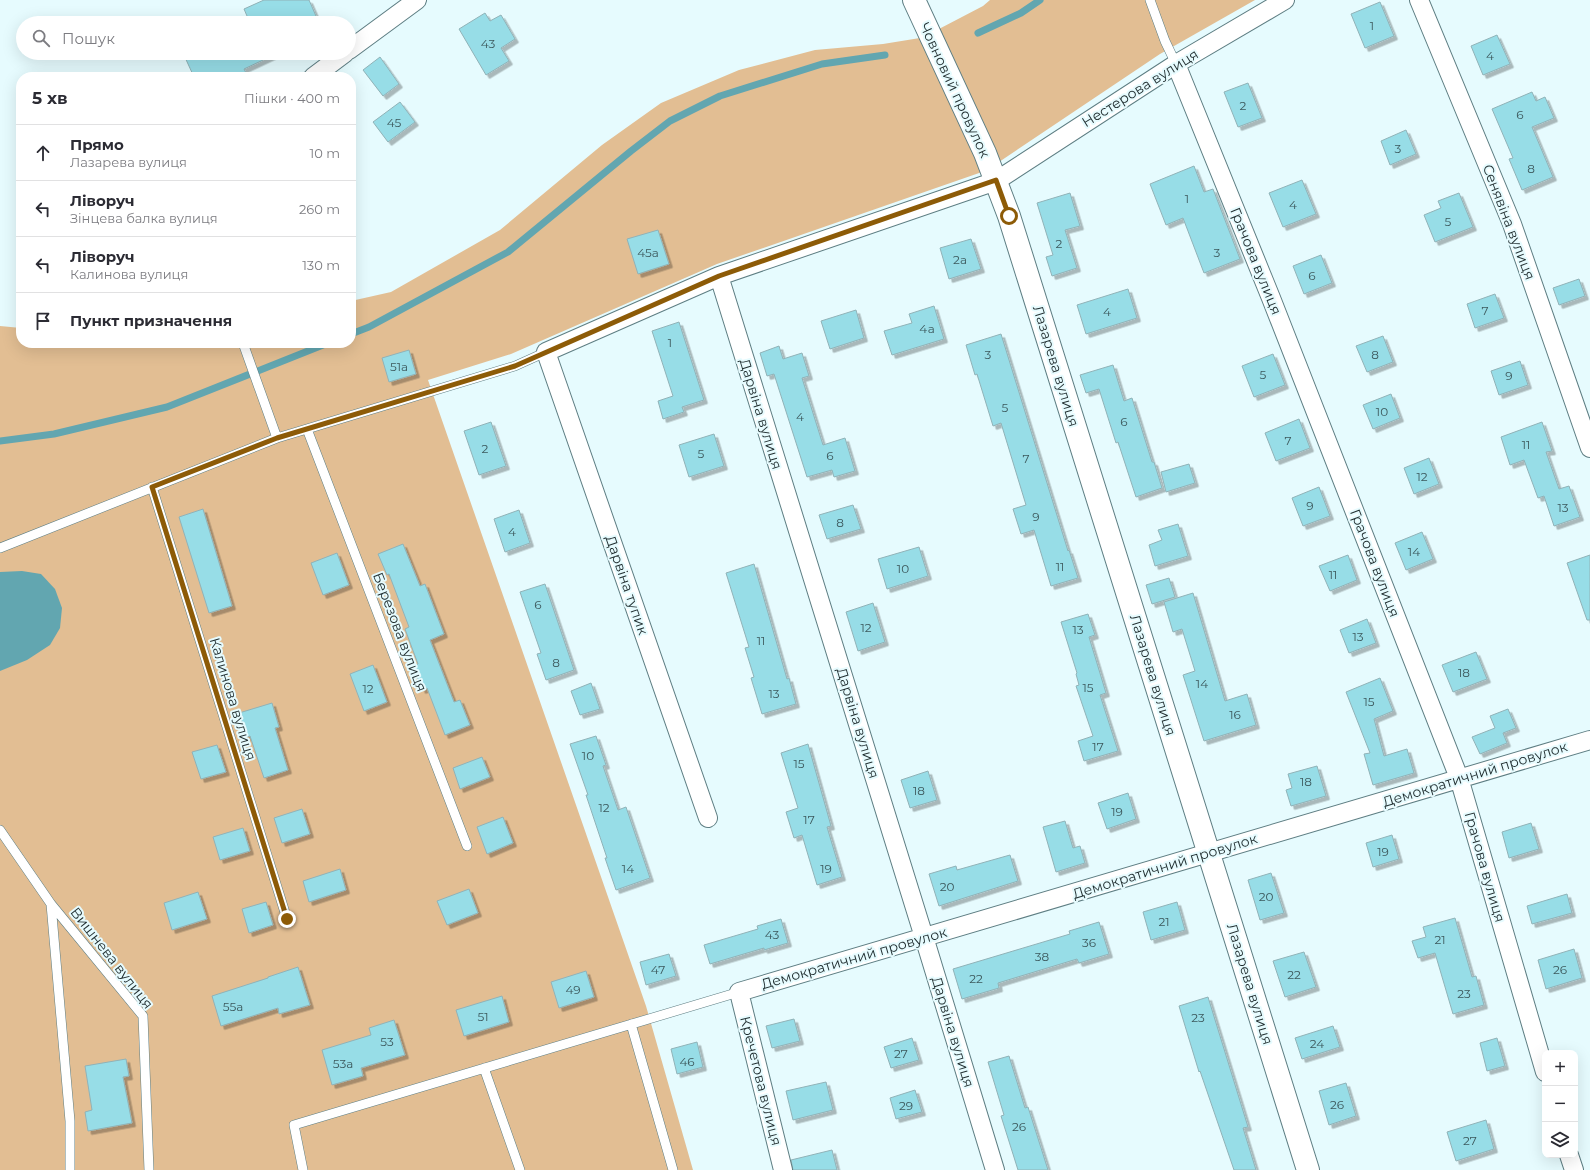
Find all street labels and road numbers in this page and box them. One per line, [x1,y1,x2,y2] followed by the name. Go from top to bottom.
[916,20,994,160] street label: Човновий провулок
[1078,45,1202,131] street label: Нестерова вулиця
[1479,162,1539,282] street label: Сенявіна вулиця
[1226,205,1286,317] street label: Грачова вулиця
[1029,303,1083,429] street label: Лазарева вулиця
[736,356,786,472] street label: Дарвіна вулиця
[1346,506,1404,620] street label: Грачова вулиця
[602,533,652,637] street label: Дарвіна тупик
[369,570,431,694] street label: Березова вулиця
[1126,612,1180,738] street label: Лазарева вулиця
[206,635,260,763] street label: Калинова вулиця
[833,665,883,781] street label: Дарвіна вулиця
[1380,737,1570,811] street label: Демократичний провулок
[1461,810,1509,924] street label: Грачова вулиця
[1070,829,1260,903] street label: Демократичний провулок
[67,904,157,1012] street label: Вишнева вулиця
[1223,921,1277,1047] street label: Лазарева вулиця
[759,923,949,993] street label: Демократичний провулок
[928,974,978,1090] street label: Дарвіна вулиця
[736,1014,786,1148] street label: Кречетова вулиця

